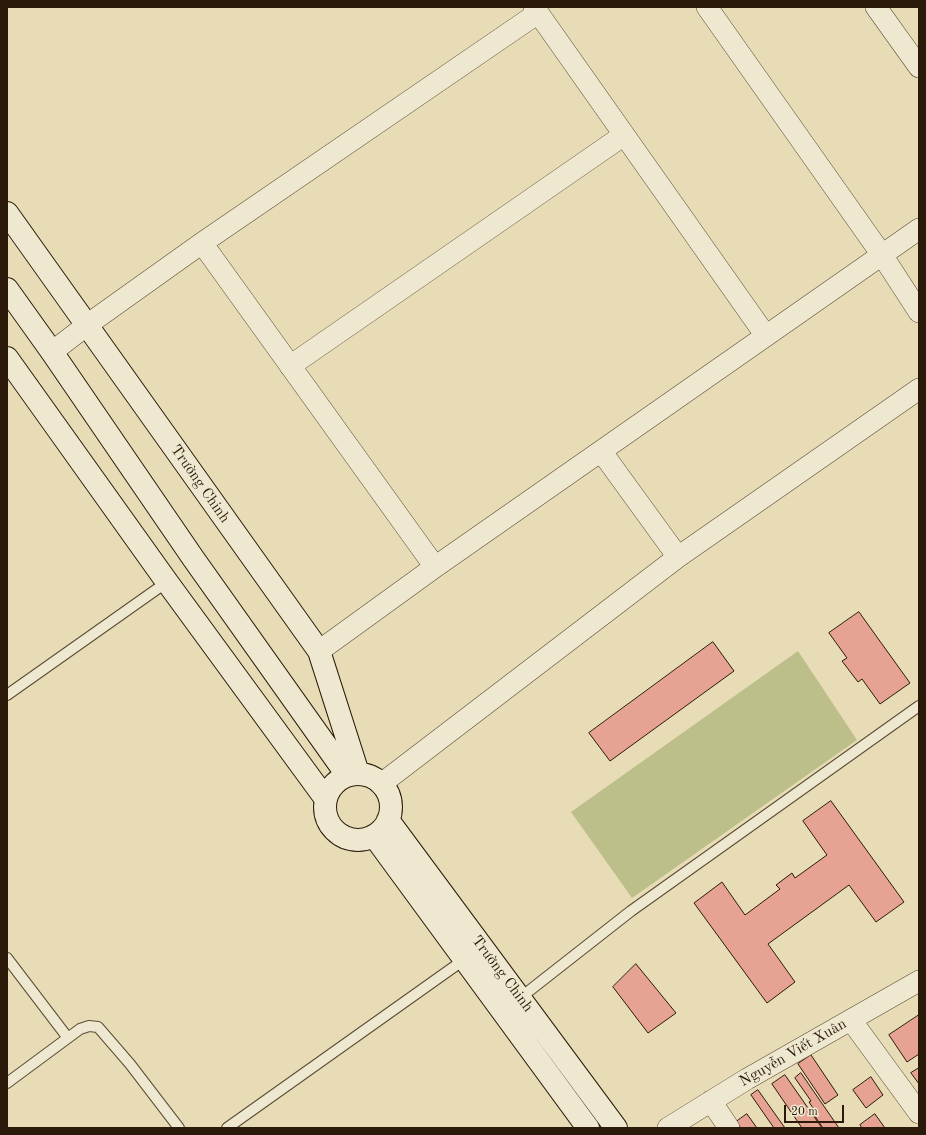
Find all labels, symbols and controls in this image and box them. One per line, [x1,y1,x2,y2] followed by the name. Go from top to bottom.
[166,441,234,527] street label: Trường Chinh
[467,932,537,1016] street label: Trường Chinh
[736,1015,850,1091] street label: Nguyễn Viết Xuân
[786,1097,846,1123] scale bar
[791,1106,818,1118] text: 20 m

